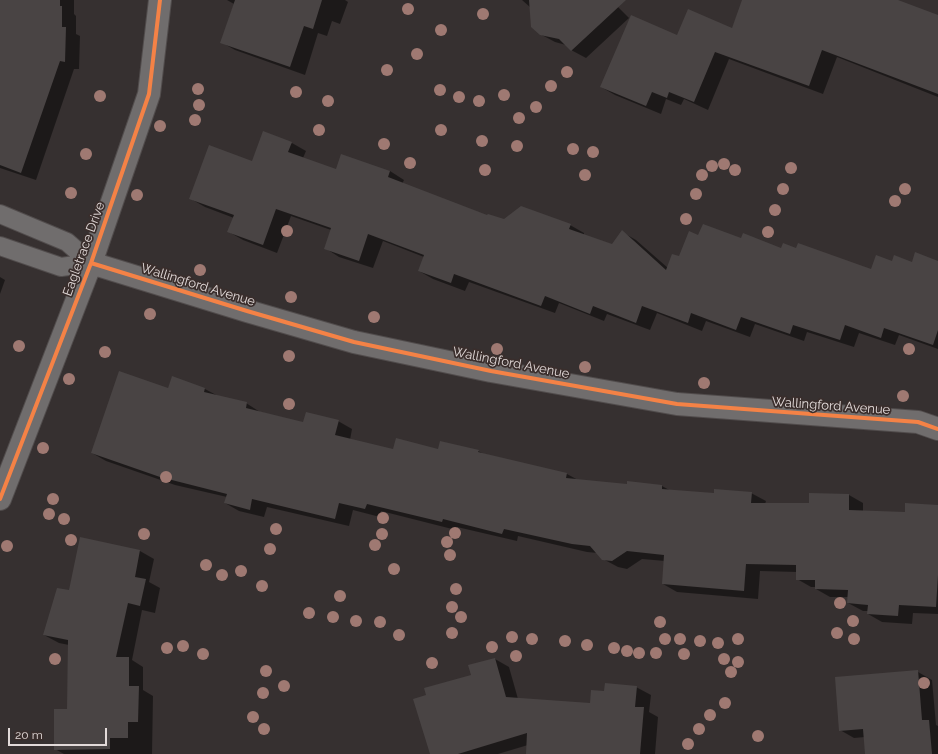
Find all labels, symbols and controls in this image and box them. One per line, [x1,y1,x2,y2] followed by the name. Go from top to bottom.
[60,200,108,298] street label: Eagletrace Drive
[139,260,257,310] street label: Wallingford Avenue
[451,344,571,382] street label: Wallingford Avenue
[771,394,891,418] street label: Wallingford Avenue
[10,720,109,746] scale bar
[15,728,43,742] text: 20 m

